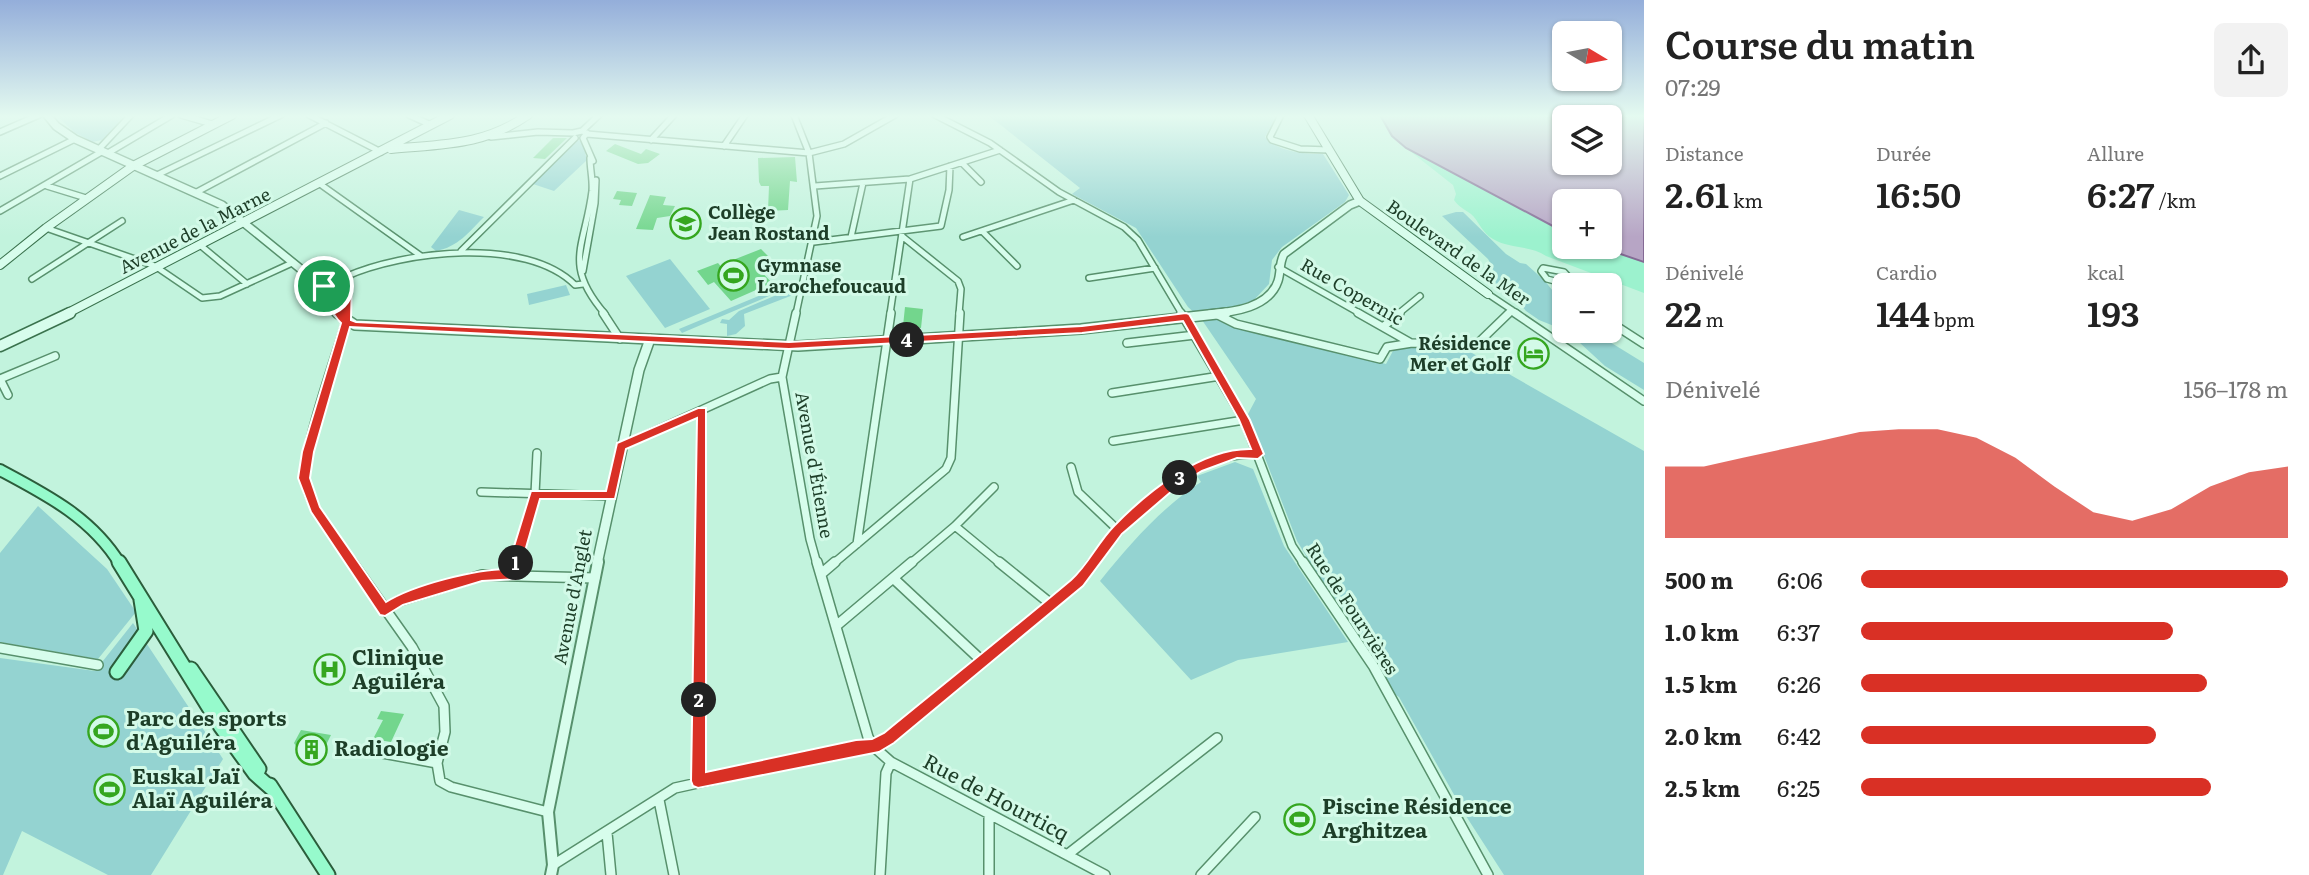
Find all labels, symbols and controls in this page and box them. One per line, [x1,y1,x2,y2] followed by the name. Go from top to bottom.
[1665,14,1975,71] text: Course du matin
[1552,21,1622,91] north arrow
[1552,21,1622,343] map controls
[2214,23,2288,97] button: share
[1665,69,1721,103] text: 07:29
[1552,105,1622,175] button: layers
[1665,139,1744,167] text: Distance
[1876,139,1931,167] text: Durée
[2087,139,2144,167] text: Allure
[1665,167,1729,219] text: 2.61
[1876,167,1961,219] text: 16:50
[2087,167,2155,219] text: 6:27
[114,180,275,280] street label: Avenue de la Marne
[1729,186,1763,214] text: km
[2155,186,2196,214] text: /km
[1552,189,1622,259] button: +
[1381,192,1537,312] street label: Boulevard de la Mer
[708,198,830,246] place label: Collège Jean Rostand
[668,206,702,240] school or university icon: Collège Jean Rostand
[1296,250,1409,331] street label: Rue Copernic
[757,251,906,299] place label: Gymnase Larochefoucaud
[294,256,354,316] pin
[1665,258,1744,286] text: Dénivelé
[1876,258,1937,286] text: Cardio
[2087,258,2124,286] text: kcal
[717,259,751,293] sports icon: Gymnase Larochefoucaud
[305,267,343,305] icon: arrive
[1552,273,1622,343] button: −
[1665,286,1702,338] text: 22
[1876,286,1930,338] text: 144
[2087,286,2140,338] text: 193
[1702,305,1724,333] text: m
[1930,305,1975,333] text: bpm
[890,322,925,358] pin: 4
[901,325,912,353] text: 4
[1409,329,1513,377] place label: Résidence Mer et Golf
[1517,337,1551,371] hotel icon: Résidence Mer et Golf
[1665,371,1761,405] text: Dénivelé
[2183,371,2288,405] text: 156–178 m
[789,389,842,540] street label: Avenue d'Étienne
[1162,461,1198,496] pin: 3
[1174,463,1185,491] text: 3
[545,526,598,667] street label: Avenue d'Anglet
[1300,537,1406,679] street label: Rue de Fourvières
[498,546,534,580] pin: 1
[512,548,519,576] text: 1
[1665,562,1733,596] text: 500 m
[1777,562,1823,596] text: 6:06
[1665,614,1739,648] text: 1.0 km
[1777,614,1820,648] text: 6:37
[352,640,446,695] place label: Clinique Aguiléra
[312,653,346,687] hospital icon: Clinique Aguiléra
[1665,666,1738,700] text: 1.5 km
[1777,666,1821,700] text: 6:26
[682,682,716,718] pin: 2
[693,685,704,713] text: 2
[126,701,286,756] place label: Parc des sports d'Aguiléra
[86,714,120,748] sports icon: Parc des sports d'Aguiléra
[1665,718,1742,752] text: 2.0 km
[1777,718,1821,752] text: 6:42
[334,731,449,762] place label: Radiologie
[294,732,328,766] building icon: Radiologie
[918,744,1076,848] street label: Rue de Hourticq
[132,759,273,814] place label: Euskal Jaï Alaï Aguiléra
[1665,770,1740,804] text: 2.5 km
[1777,770,1820,804] text: 6:25
[92,772,126,806] sports icon: Euskal Jaï Alaï Aguiléra
[1322,789,1512,844] place label: Piscine Résidence Arghitzea
[1282,802,1316,836] sports icon: Piscine Résidence Arghitzea

